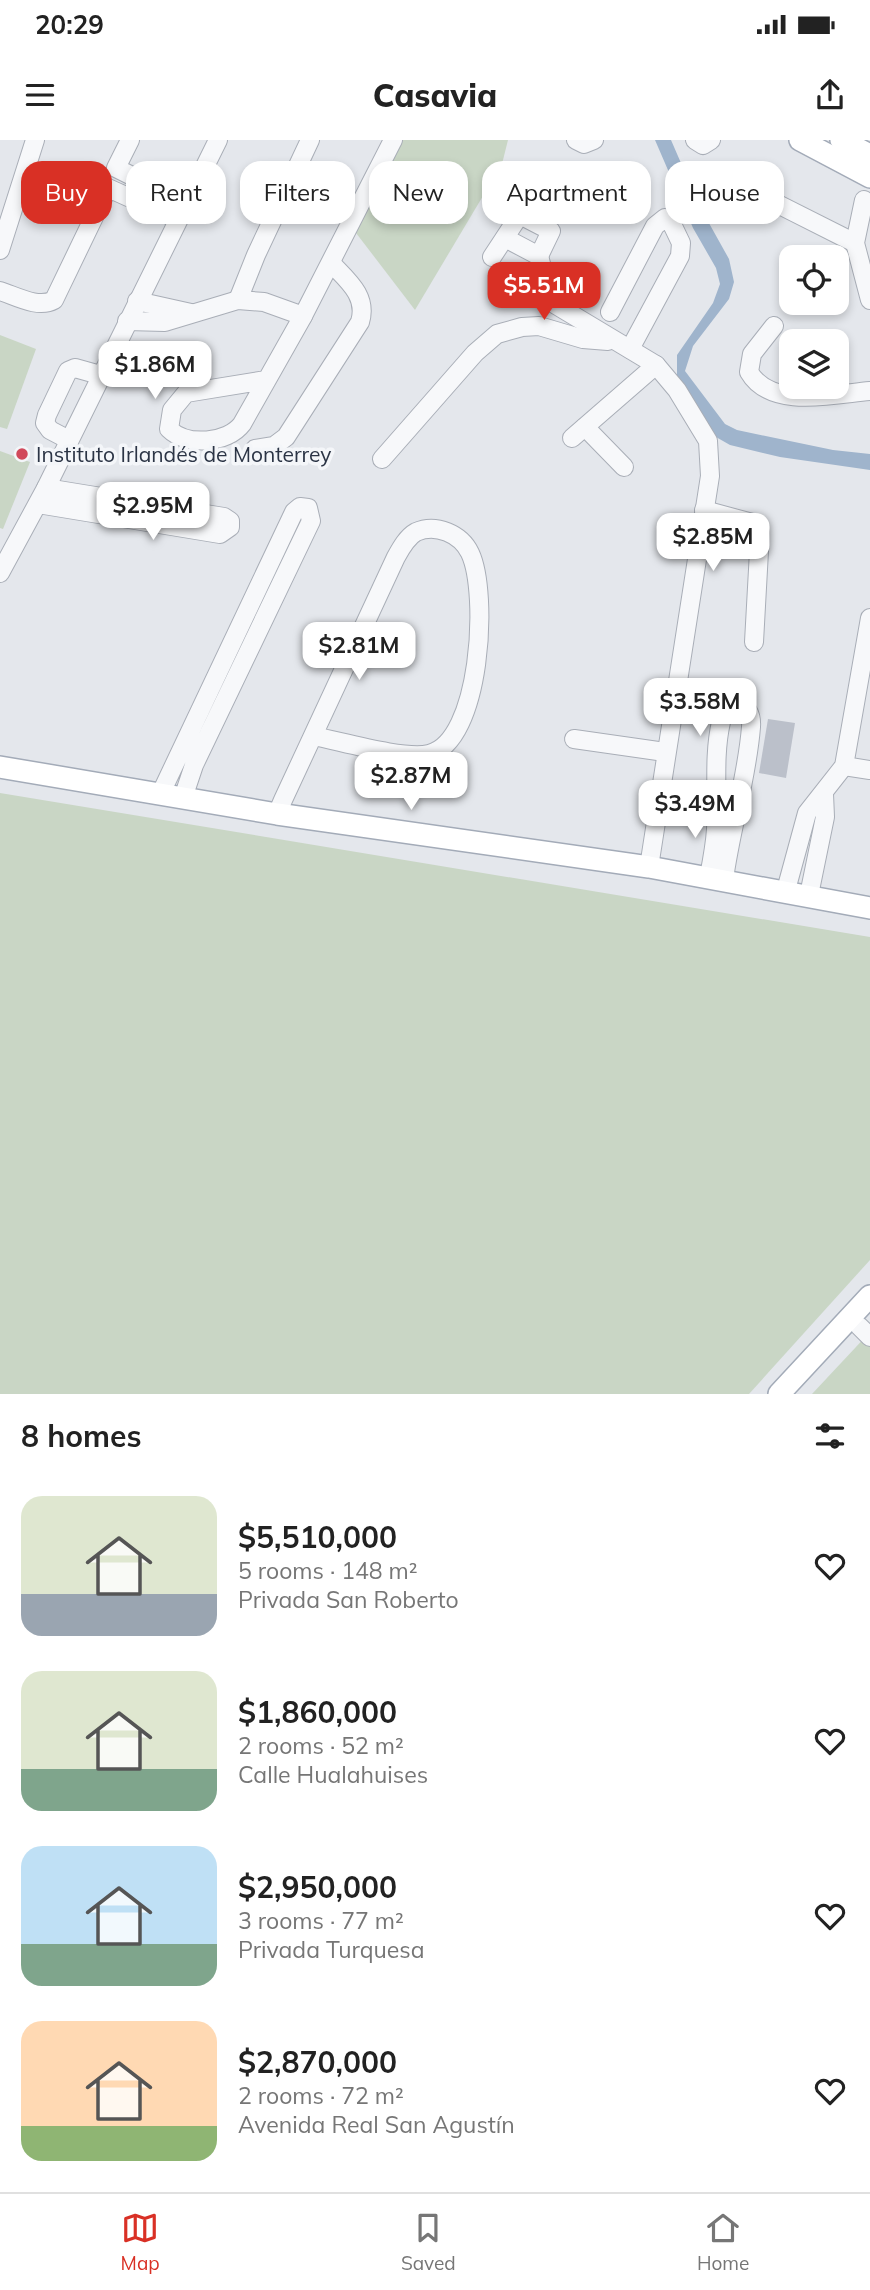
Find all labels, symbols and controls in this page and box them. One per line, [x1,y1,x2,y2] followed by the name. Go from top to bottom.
[35,8,104,41] text: 20:29
[373,75,497,115] text: Casavia
[21,76,59,114] icon: menu
[811,76,849,114] icon: share
[21,161,112,224] chip: Buy
[126,161,226,224] chip: Rent
[240,161,355,224] chip: Filters
[369,161,468,224] chip: New
[482,161,651,224] chip: Apartment
[665,161,784,224] chip: House
[779,245,849,399] map controls
[779,245,849,315] button: locate
[487,262,601,322] pin: $5.51M
[504,270,584,299] text: $5.51M
[779,329,849,399] button: layers
[98,342,212,401] pin: $1.86M
[115,349,195,378] text: $1.86M
[36,441,332,467] place label: Instituto Irlandés de Monterrey
[14,446,30,462] marker: Instituto Irlandés de Monterrey
[96,482,210,542] pin: $2.95M
[113,490,193,519] text: $2.95M
[656,514,770,573] pin: $2.85M
[673,521,753,550] text: $2.85M
[302,622,416,682] pin: $2.81M
[319,630,399,659] text: $2.81M
[643,678,757,738] pin: $3.58M
[660,686,740,715] text: $3.58M
[354,752,468,812] pin: $2.87M
[371,760,451,789] text: $2.87M
[638,780,752,840] pin: $3.49M
[655,788,735,817] text: $3.49M
[21,1417,142,1455] text: 8 homes
[811,1417,849,1455] icon: filters
[238,1518,397,1556] text: $5,510,000
[77,1524,161,1608] icon: home
[811,1547,849,1585] icon: heart
[238,1556,418,1585] text: 5 rooms · 148 m²
[238,1585,459,1614] text: Privada San Roberto
[238,1693,397,1731] text: $1,860,000
[77,1699,161,1783] icon: home
[811,1722,849,1760] icon: heart
[238,1731,404,1760] text: 2 rooms · 52 m²
[238,1760,428,1789] text: Calle Hualahuises
[238,1868,397,1906] text: $2,950,000
[77,1874,161,1958] icon: home
[811,1897,849,1935] icon: heart
[238,1906,404,1935] text: 3 rooms · 77 m²
[238,1935,424,1964] text: Privada Turquesa
[238,2043,397,2081] text: $2,870,000
[77,2049,161,2133] icon: home
[811,2072,849,2110] icon: heart
[238,2081,404,2110] text: 2 rooms · 72 m²
[238,2110,515,2139] text: Avenida Real San Agustín
[121,2209,160,2275] tab: Map
[401,2209,456,2275] tab: Saved
[697,2209,749,2275] tab: Home

